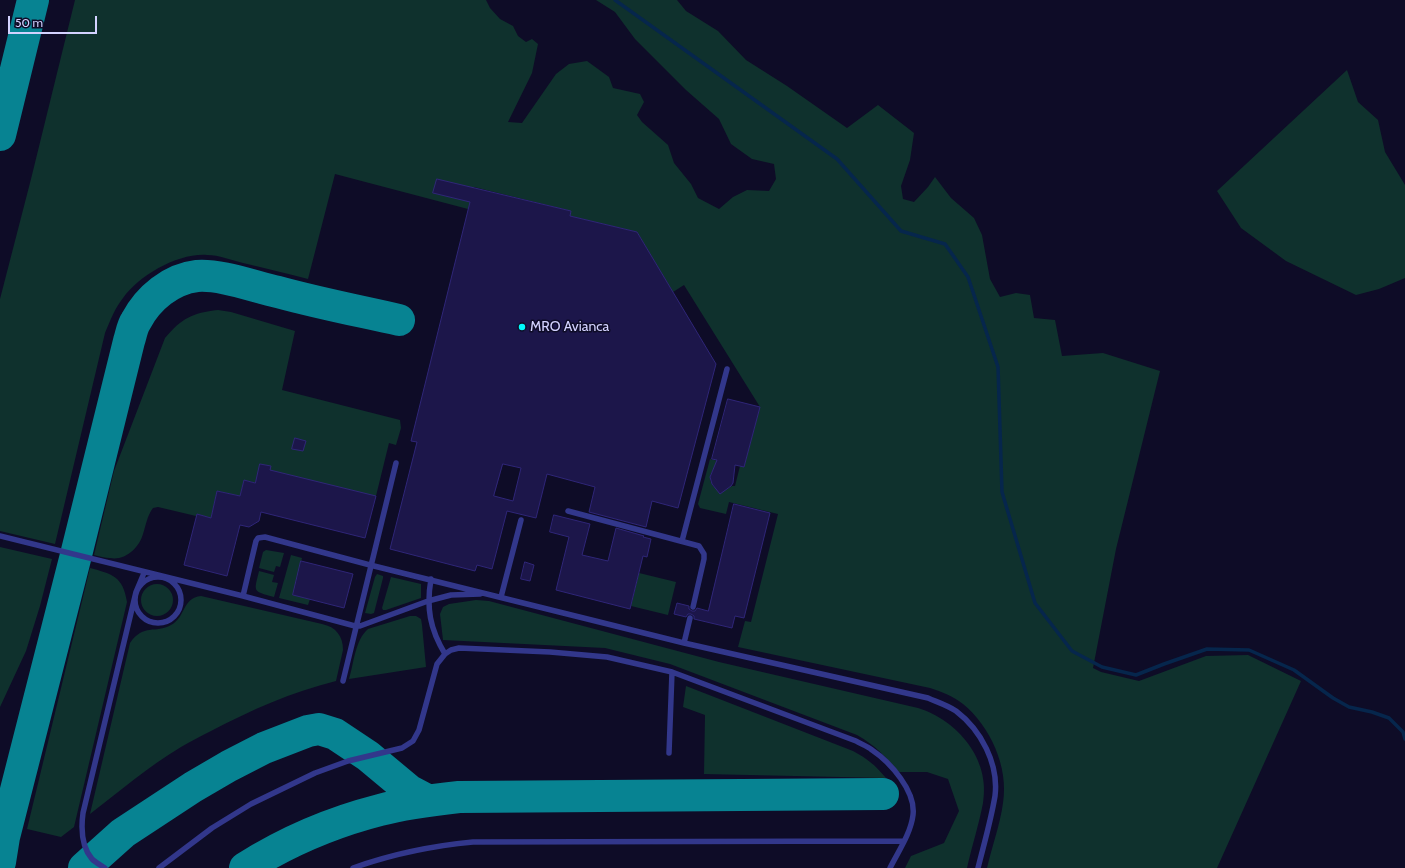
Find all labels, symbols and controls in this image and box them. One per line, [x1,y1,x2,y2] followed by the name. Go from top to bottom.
[10,8,99,34] scale bar
[15,15,43,30] text: 50 m
[530,319,609,335] place label: MRO Avianca
[517,322,527,332] marker: MRO Avianca

